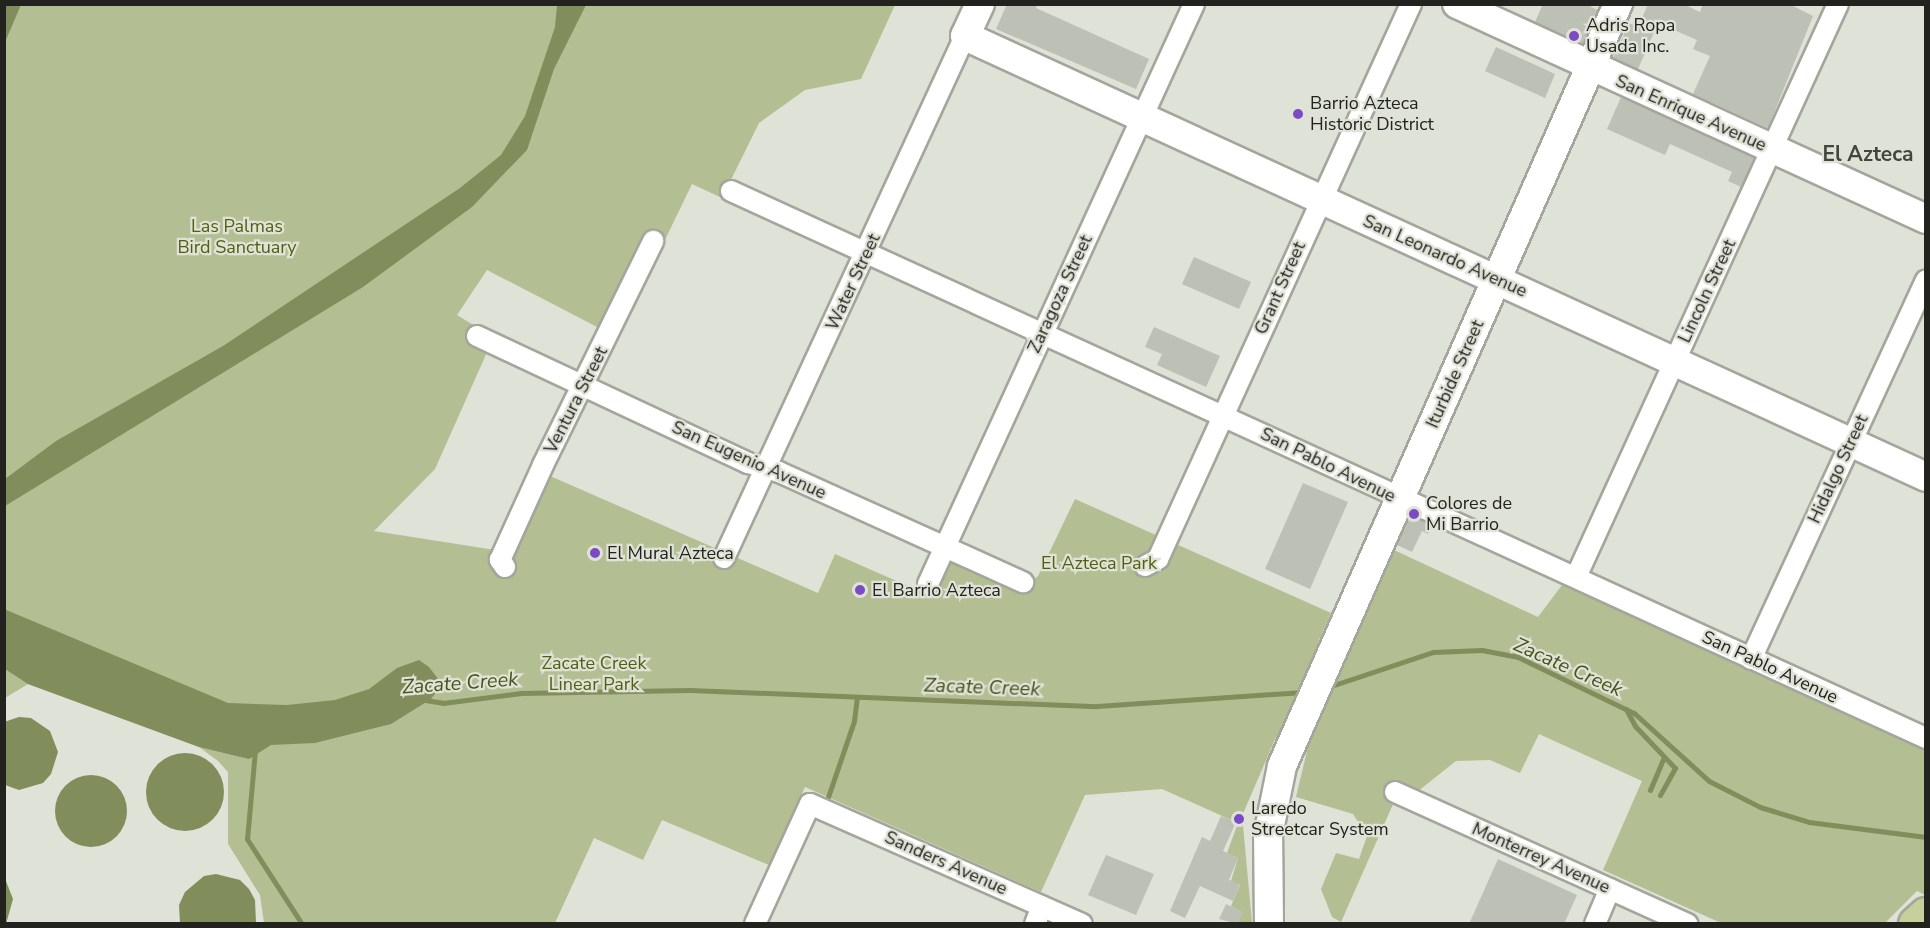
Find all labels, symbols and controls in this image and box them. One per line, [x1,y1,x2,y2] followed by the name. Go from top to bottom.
[1586,15,1675,57] place label: Adris Ropa Usada Inc.
[1567,29,1581,43] marker: Adris Ropa Usada Inc.
[1612,70,1770,156] street label: San Enrique Avenue
[1310,93,1434,136] place label: Barrio Azteca Historic District
[1291,107,1305,121] marker: Barrio Azteca Historic District
[1822,141,1914,167] district label: El Azteca
[1360,210,1530,302] street label: San Leonardo Avenue
[177,216,297,258] park label: Las Palmas Bird Sanctuary
[821,230,885,334] street label: Water Street
[1023,232,1097,356] street label: Zaragoza Street
[1674,236,1740,346] street label: Lincoln Street
[1250,238,1310,338] street label: Grant Street
[1422,317,1488,431] street label: Iturbide Street
[540,343,612,457] street label: Ventura Street
[1803,411,1873,527] street label: Hidalgo Street
[669,416,829,504] street label: San Eugenio Avenue
[1257,423,1399,507] street label: San Pablo Avenue
[1426,493,1512,536] place label: Colores de Mi Barrio
[1407,507,1421,521] marker: Colores de Mi Barrio
[607,542,734,564] place label: El Mural Azteca
[588,546,602,560] marker: El Mural Azteca
[1041,552,1157,574] park label: El Azteca Park
[872,579,1001,601] place label: El Barrio Azteca
[853,583,867,597] marker: El Barrio Azteca
[1699,626,1841,708] street label: San Pablo Avenue
[1510,632,1626,702] water label: Zacate Creek
[542,653,646,696] park label: Zacate Creek Linear Park
[401,667,519,699] water label: Zacate Creek
[923,673,1041,701] water label: Zacate Creek
[1251,798,1389,840] place label: Laredo Streetcar System
[1232,812,1246,826] marker: Laredo Streetcar System
[1469,818,1613,898] street label: Monterrey Avenue
[881,826,1011,900] street label: Sanders Avenue

